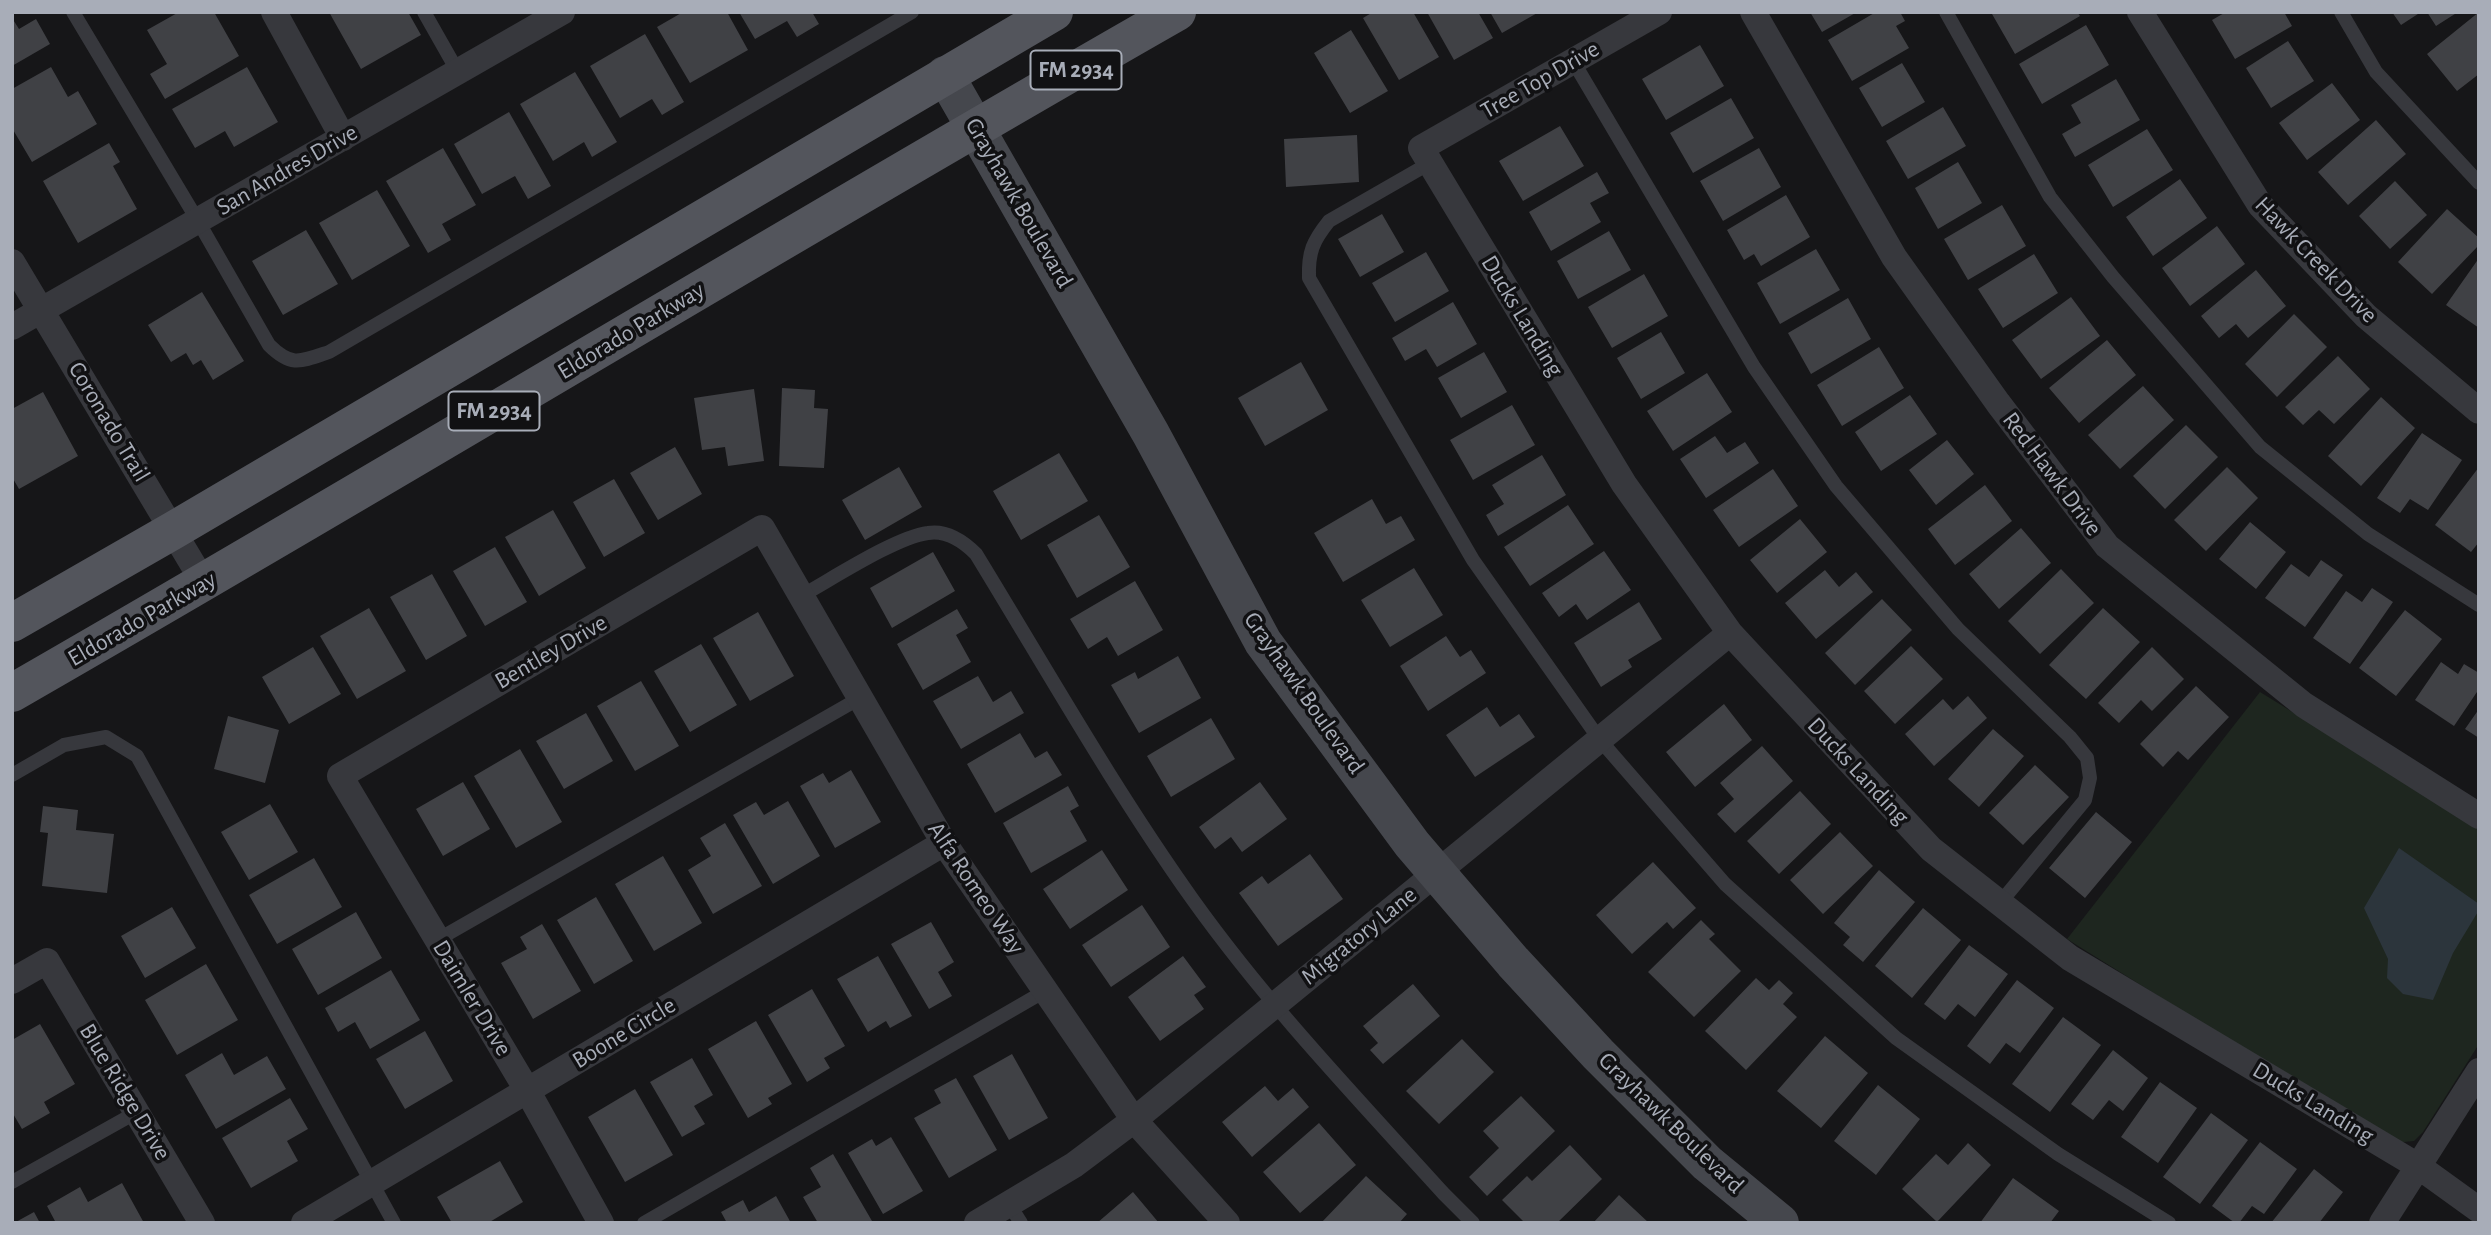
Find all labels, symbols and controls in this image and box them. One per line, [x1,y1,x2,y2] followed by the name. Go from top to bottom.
[1476,35,1604,125] street label: Tree Top Drive
[1030,50,1122,90] road number: FM 2934
[959,113,1079,293] street label: Grayhawk Boulevard
[211,118,363,222] street label: San Andres Drive
[2249,191,2383,329] street label: Hawk Creek Drive
[1475,250,1569,382] street label: Ducks Landing
[552,276,710,386] street label: Eldorado Parkway
[62,357,156,487] street label: Coronado Trail
[448,392,540,430] road number: FM 2934
[1996,406,2108,542] street label: Red Hawk Drive
[63,565,221,673] street label: Eldorado Parkway
[1237,606,1371,780] street label: Grayhawk Boulevard
[490,608,612,696] street label: Bentley Drive
[1801,711,1915,831] street label: Ducks Landing
[921,817,1031,959] street label: Alfa Romeo Way
[1295,881,1423,991] street label: Migratory Lane
[426,935,518,1061] street label: Daimler Drive
[567,991,681,1075] street label: Boone Circle
[73,1018,177,1166] street label: Blue Ridge Drive
[1592,1046,1750,1200] street label: Grayhawk Boulevard
[2247,1056,2379,1150] street label: Ducks Landing

